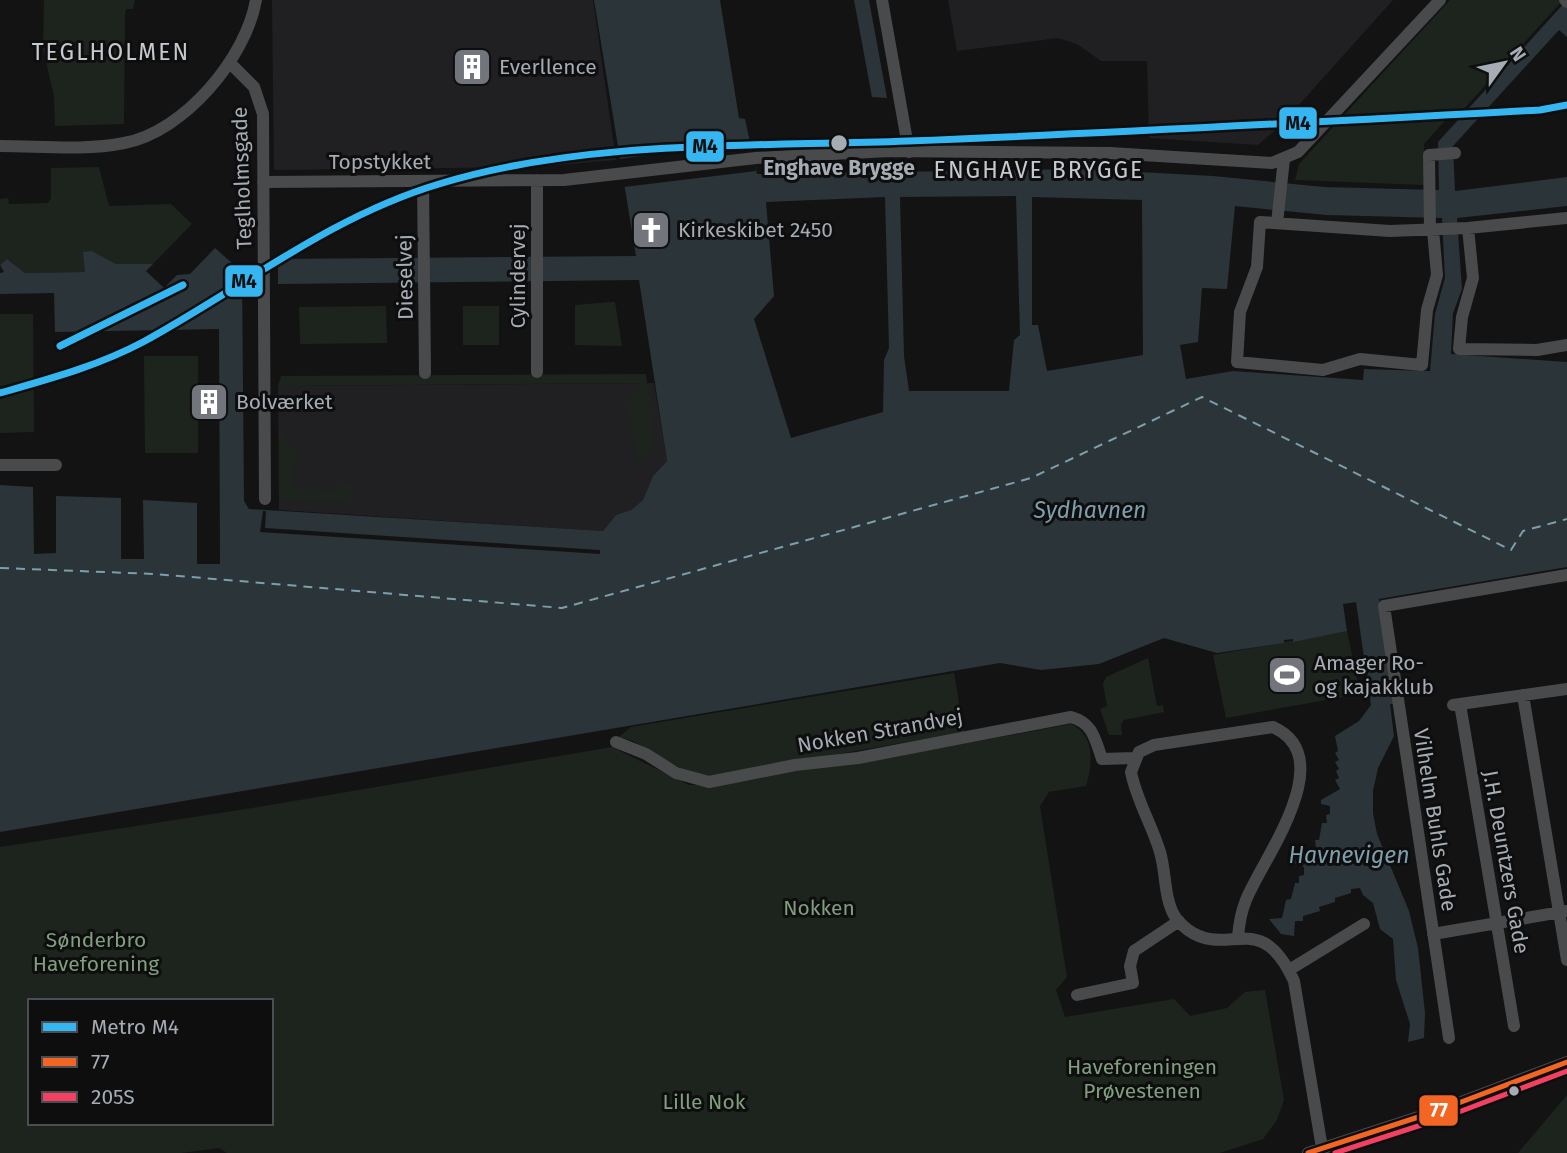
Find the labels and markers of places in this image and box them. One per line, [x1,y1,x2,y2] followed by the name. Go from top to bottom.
[451,46,493,88] building icon: Everllence
[499,54,597,80] place label: Everllence
[829,133,849,153] marker: Enghave Brygge
[763,155,915,181] place label: Enghave Brygge
[630,209,672,251] church icon: Kirkeskibet 2450
[678,217,833,243] place label: Kirkeskibet 2450
[188,381,230,423] building icon: Bolværket
[236,389,333,415] place label: Bolværket
[1314,650,1434,700] place label: Amager Ro- og kajakklub
[1266,654,1308,696] sports icon: Amager Ro- og kajakklub
[1507,1084,1521,1098] unlabelled marker

